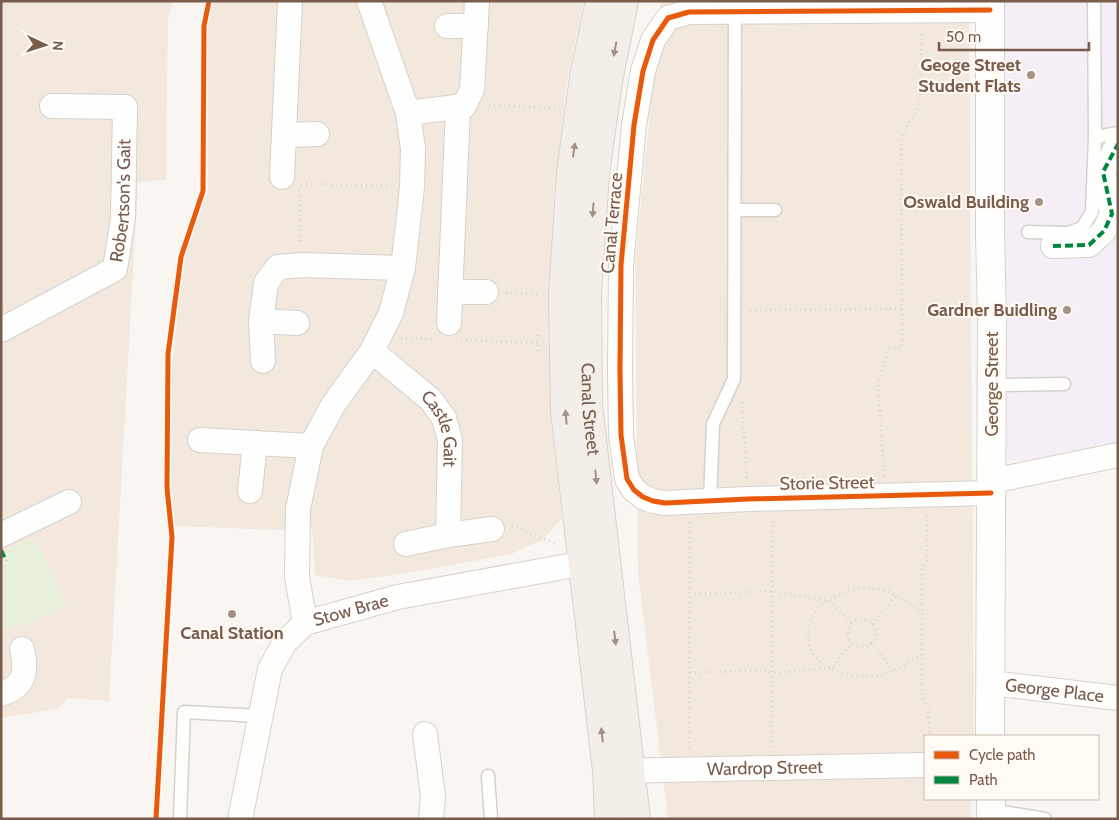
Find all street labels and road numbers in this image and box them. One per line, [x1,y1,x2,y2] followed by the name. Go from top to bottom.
[105,139,135,264] street label: Robertson's Gait
[597,172,627,274] street label: Canal Terrace
[981,331,1003,437] street label: George Street
[577,363,605,457] street label: Canal Street
[417,386,461,467] street label: Castle Gait
[779,471,875,495] street label: Storie Street
[311,589,391,631] street label: Stow Brae
[1004,674,1105,707] street label: George Place
[707,756,823,780] street label: Wardrop Street

